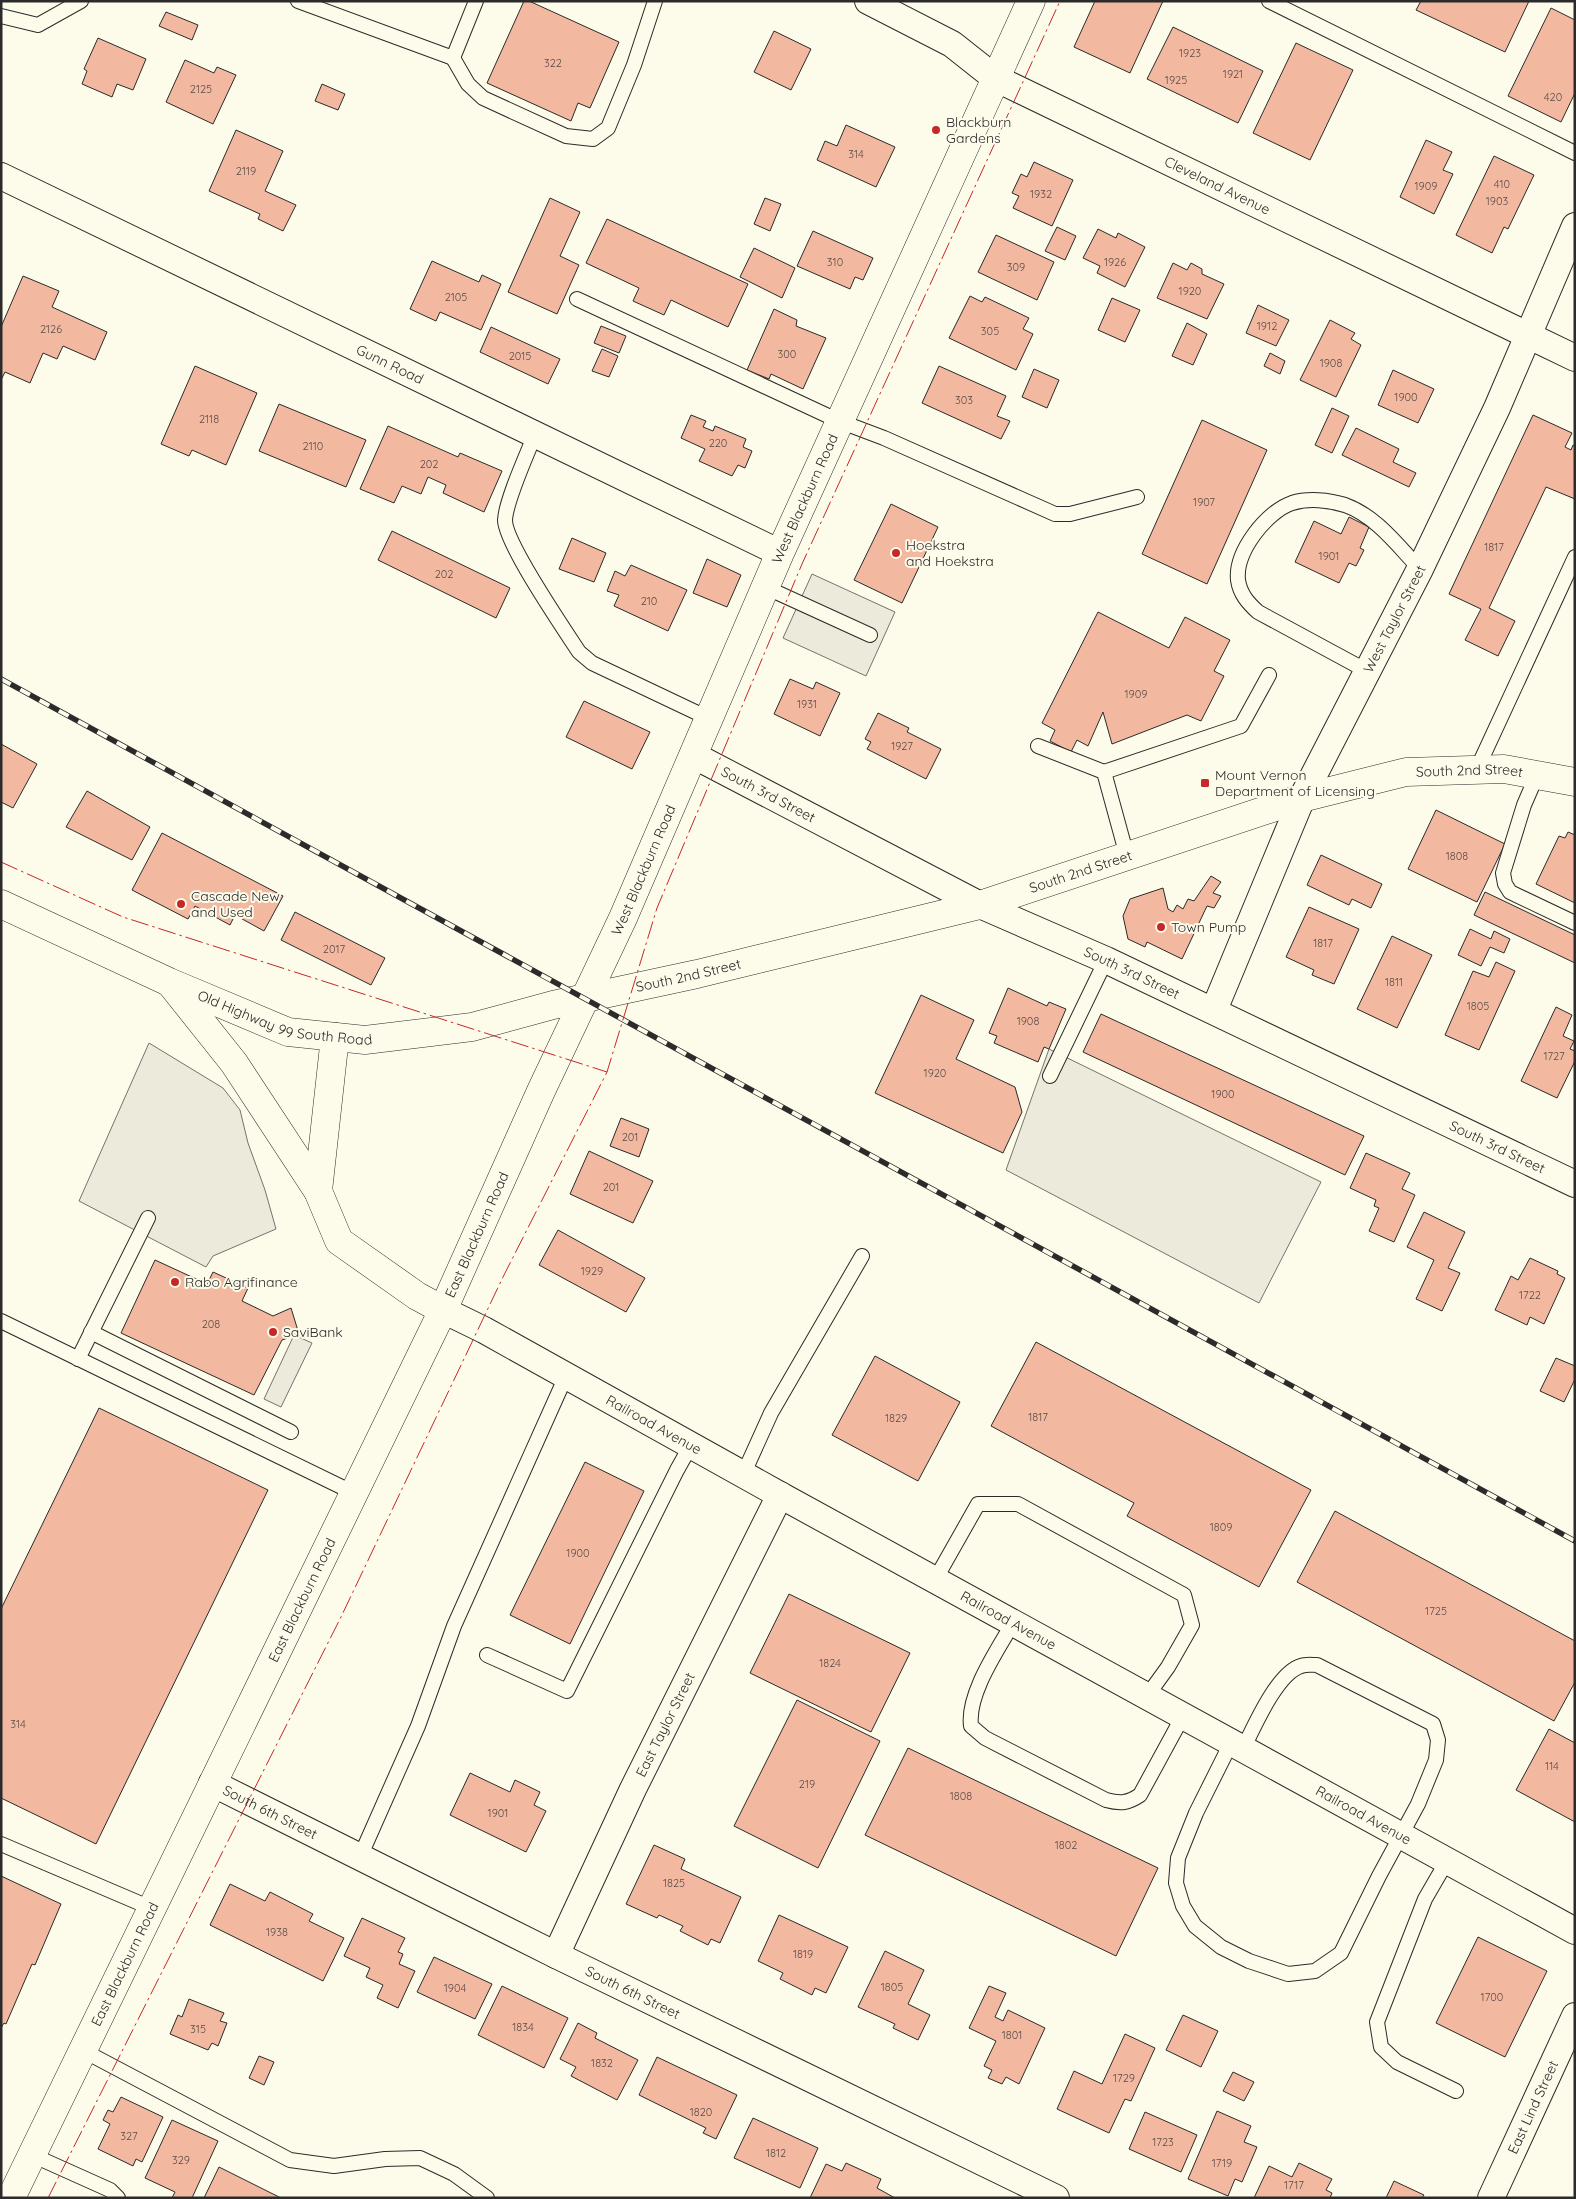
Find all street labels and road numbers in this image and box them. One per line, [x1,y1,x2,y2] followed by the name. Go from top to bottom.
[1161,152,1273,219] street label: Cleveland Avenue
[353,340,426,388] street label: Gunn Road
[768,431,842,566] street label: West Blackburn Road
[1359,562,1430,676] street label: West Taylor Street
[1416,760,1525,781] street label: South 2nd Street
[718,762,819,827] street label: South 3rd Street
[607,802,680,938] street label: West Blackburn Road
[1027,846,1135,897] street label: South 2nd Street
[1081,942,1183,1003] street label: South 3rd Street
[634,955,743,996] street label: South 2nd Street
[195,986,373,1049] street label: Old Highway 99 South Road
[1447,1116,1548,1178] street label: South 3rd Street
[441,1169,513,1300] street label: East Blackburn Road
[603,1391,705,1458] street label: Railroad Avenue
[264,1535,340,1665] street label: East Blackburn Road
[957,1587,1059,1654] street label: Railroad Avenue
[632,1669,699,1780] street label: East Taylor Street
[220,1781,321,1843] street label: South 6th Street
[1313,1782,1415,1849] street label: Railroad Avenue
[87,1899,162,2029] street label: East Blackburn Road
[582,1962,683,2023] street label: South 6th Street
[1504,2057,1562,2157] street label: East Lind Street

